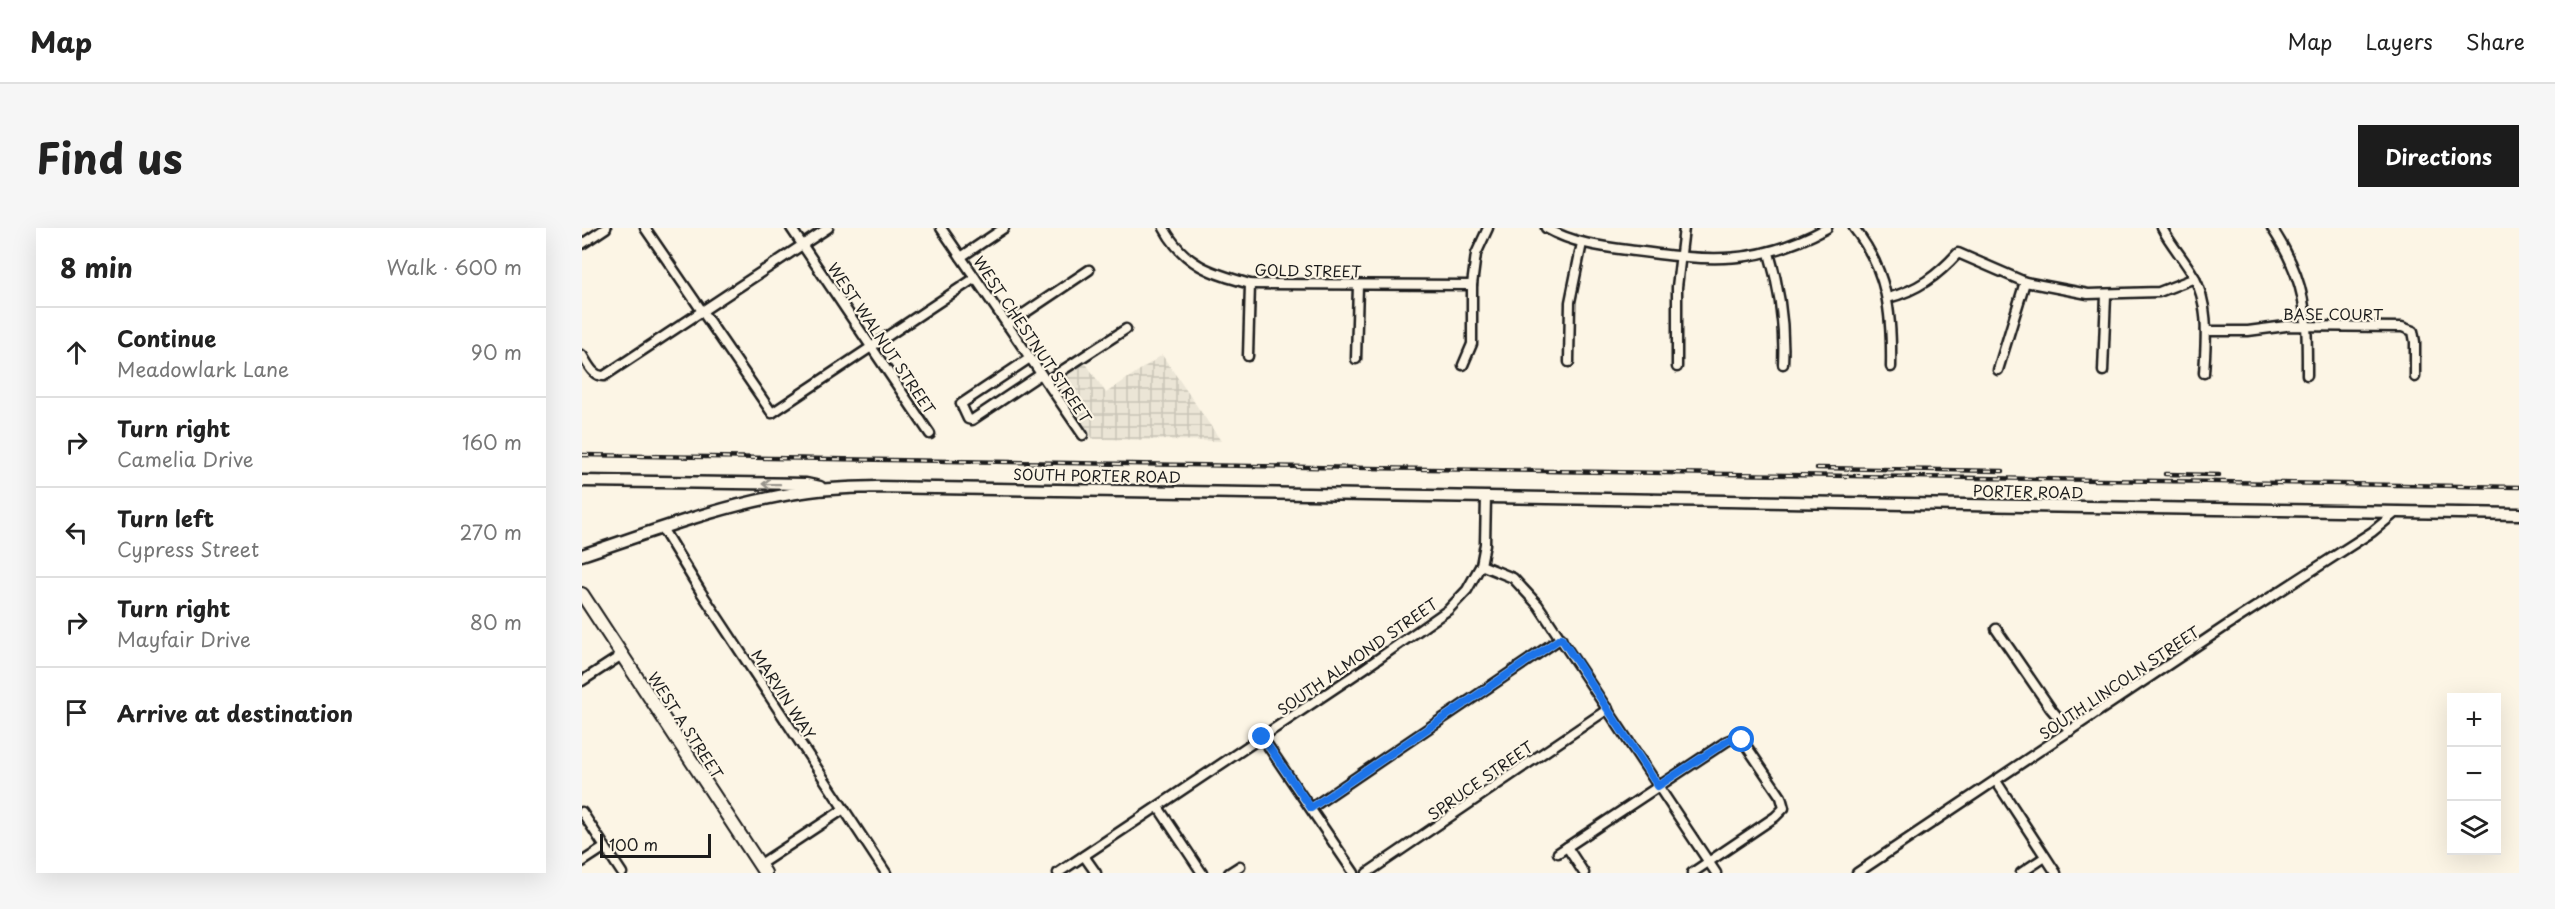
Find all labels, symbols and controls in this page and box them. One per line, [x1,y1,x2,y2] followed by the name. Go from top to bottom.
[30,20,92,63] text: Map
[2288,25,2332,57] text: Map
[2365,25,2433,57] text: Layers
[2466,25,2525,57] text: Share
[36,125,183,188] text: Find us
[2358,125,2519,187] button: Directions
[60,248,133,287] text: 8 min
[968,251,1098,428] street label: WEST CHESTNUT STREET
[386,252,522,282] text: Walk · 600 m
[823,258,942,419] street label: WEST WALNUT STREET
[1254,258,1362,282] street label: GOLD STREET
[2283,302,2384,325] street label: BASE COURT
[117,321,216,354] text: Continue
[60,336,93,369] icon: ahead
[471,337,522,367] text: 90 m
[117,354,289,384] text: Meadowlark Lane
[117,411,230,444] text: Turn right
[60,426,93,459] icon: right
[462,427,522,457] text: 160 m
[117,444,254,474] text: Camelia Drive
[1013,462,1181,488] street label: SOUTH PORTER ROAD
[762,478,782,489] one-way arrow
[1972,479,2084,503] street label: PORTER ROAD
[117,501,214,534] text: Turn left
[60,516,93,549] icon: left
[459,517,522,547] text: 270 m
[117,534,259,564] text: Cypress Street
[117,591,230,624] text: Turn right
[1272,591,1443,720] street label: SOUTH ALMOND STREET
[60,606,93,639] icon: right
[470,607,522,637] text: 80 m
[2034,619,2204,744] street label: SOUTH LINCOLN STREET
[117,624,251,654] text: Mayfair Drive
[746,644,822,744] street label: MARVIN WAY
[643,667,730,784] street label: WEST A STREET
[2447,693,2501,855] map controls
[2447,693,2501,747] button: +
[60,696,93,729] icon: arrive
[117,696,353,729] text: Arrive at destination
[1248,723,1274,749] route end
[1728,726,1754,752] route start
[1423,735,1538,825] street label: SPRUCE STREET
[2447,747,2501,801] button: −
[2447,801,2501,855] button: layers
[600,831,711,858] scale bar
[609,832,658,856] text: 100 m

